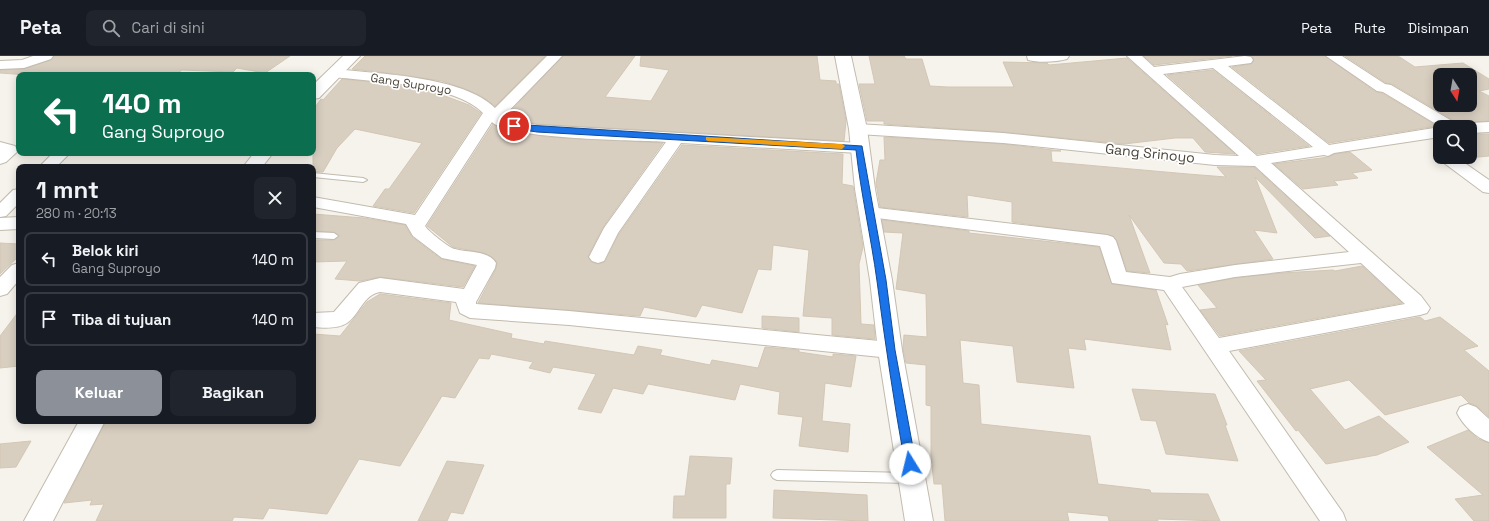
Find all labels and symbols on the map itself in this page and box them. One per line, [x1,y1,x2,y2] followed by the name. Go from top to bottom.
[1433,68,1477,112] north arrow
[369,70,453,98] street label: Gang Suproyo
[497,109,531,143] pin
[1104,139,1196,167] street label: Gang Srinoyo
[889,443,931,485] position arrow

